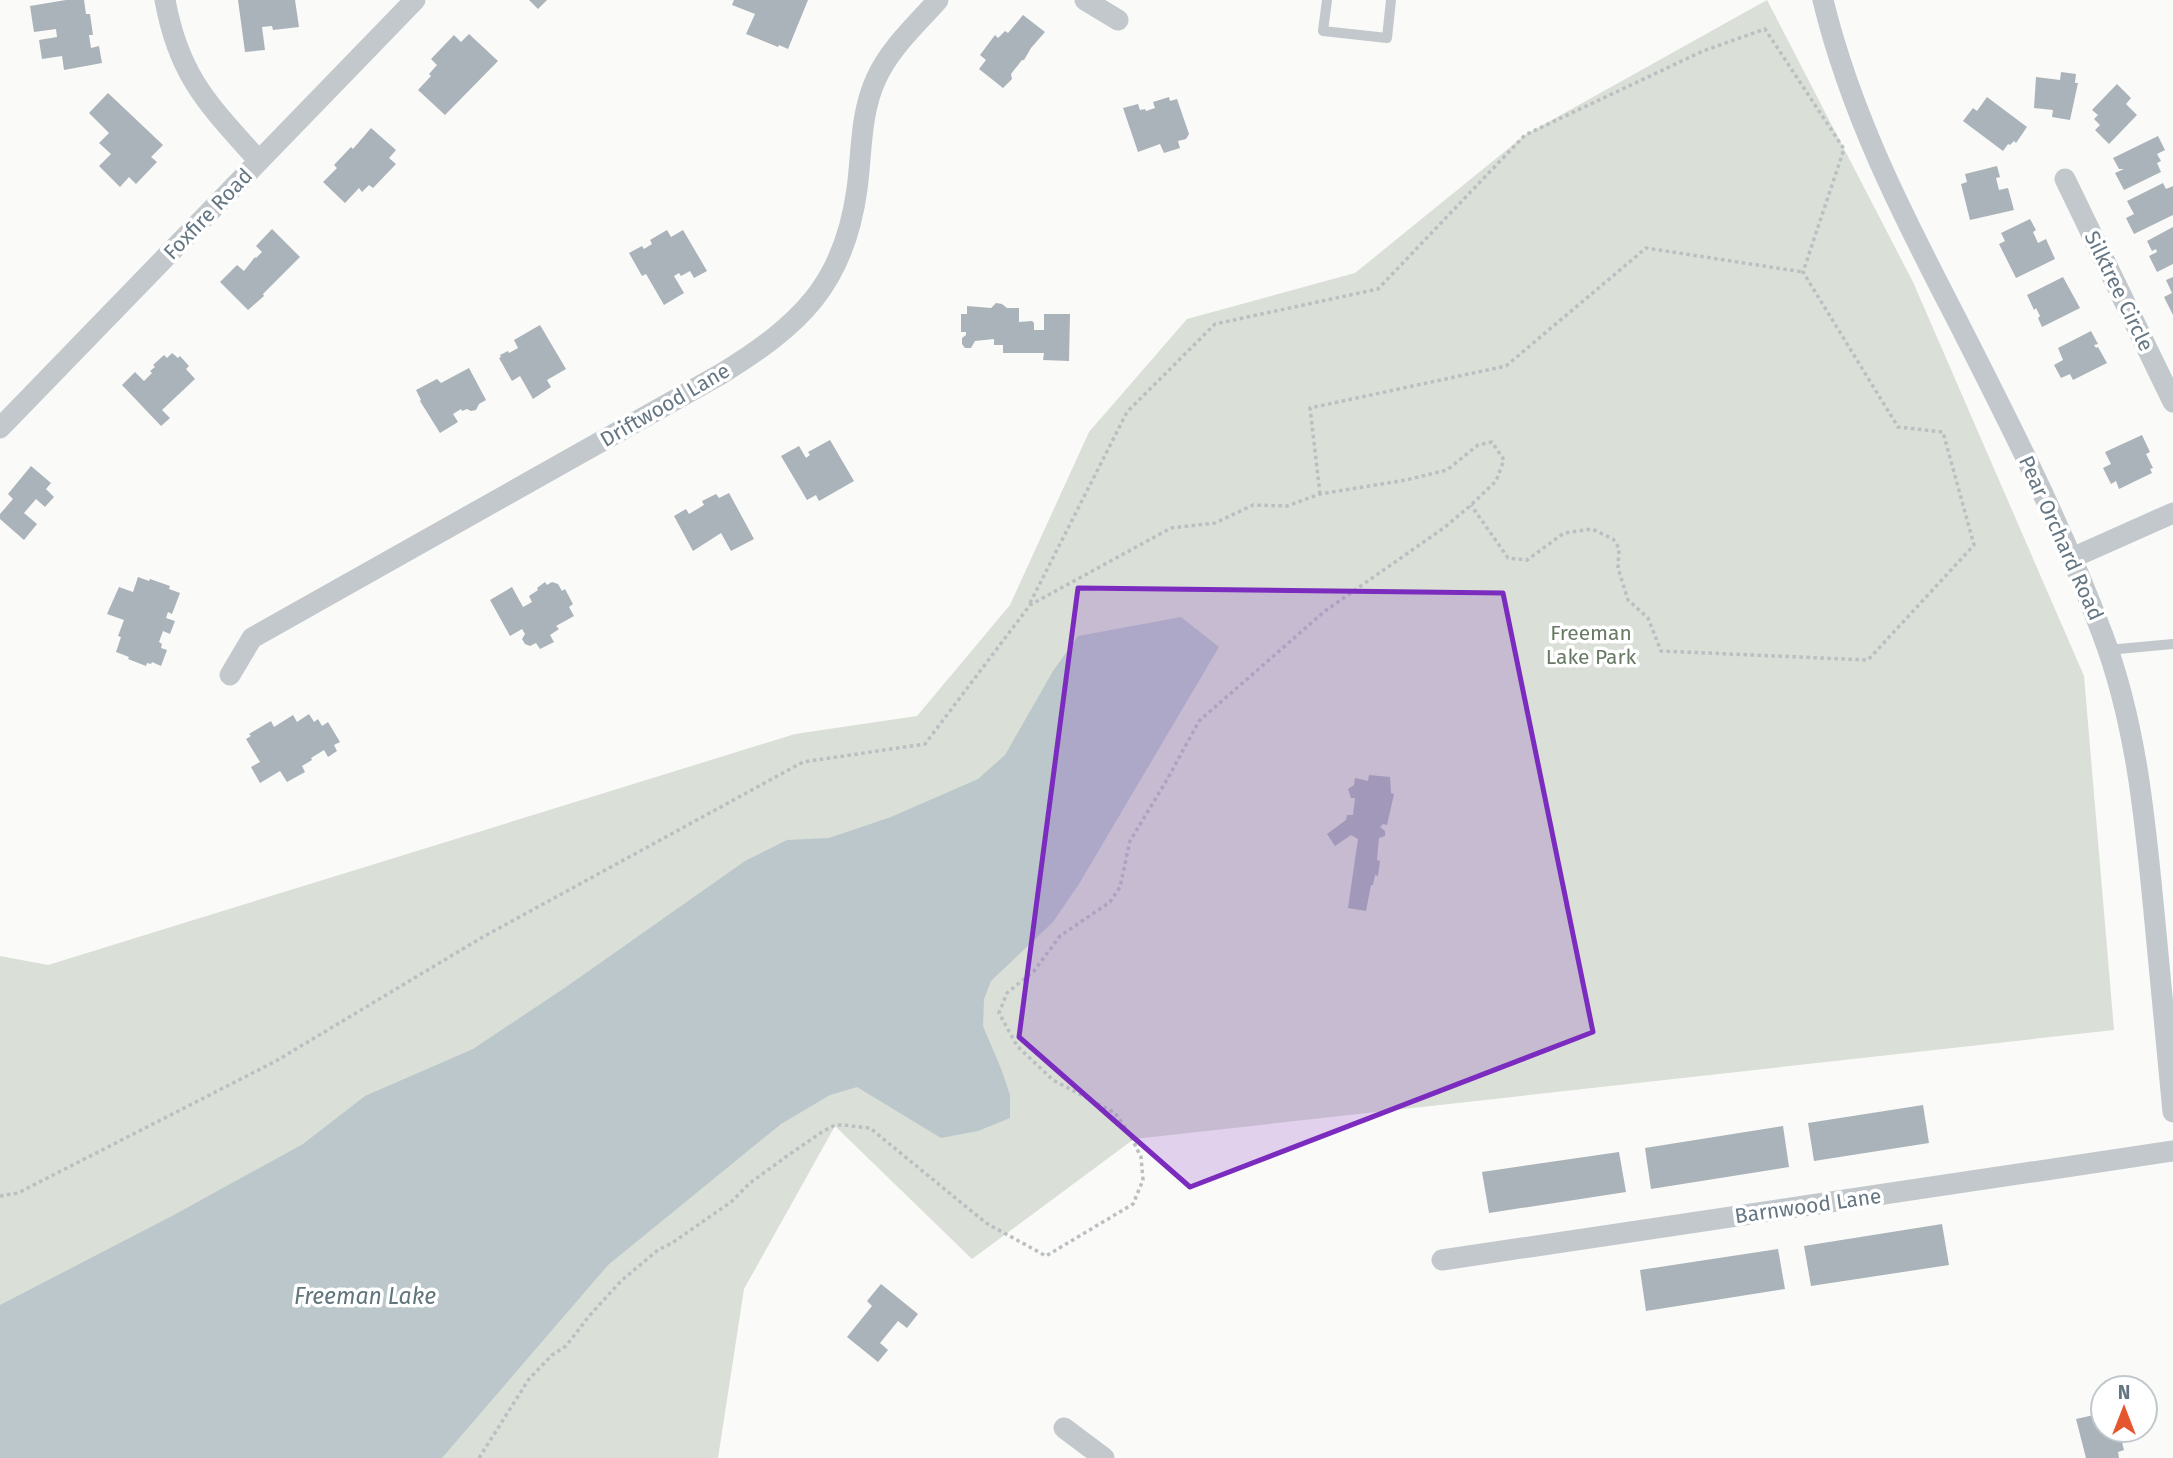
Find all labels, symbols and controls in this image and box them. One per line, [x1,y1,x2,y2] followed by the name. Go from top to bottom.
[158,163,258,265] street label: Foxfire Road
[2079,227,2159,355] street label: Silktree Circle
[596,357,734,453] street label: Driftwood Lane
[2013,452,2109,624] street label: Pear Orchard Road
[1546,620,1637,670] park label: Freeman Lake Park
[1733,1183,1883,1229] street label: Barnwood Lane
[294,1282,436,1310] water label: Freeman Lake
[2089,1374,2159,1444] north arrow
[2118,1381,2130,1404] text: N

